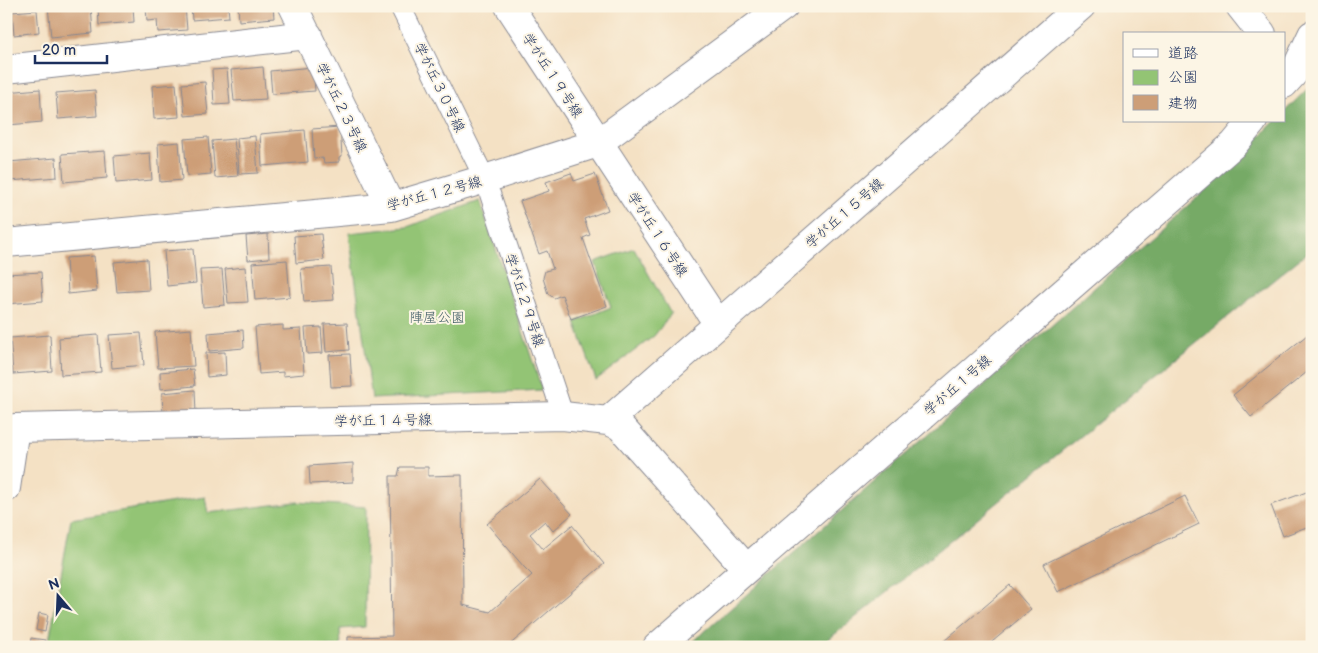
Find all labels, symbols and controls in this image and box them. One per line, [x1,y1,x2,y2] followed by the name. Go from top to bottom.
[519,30,586,121] street label: 学が丘１９号線
[35,32,108,64] scale bar
[1123,32,1286,122] legend
[410,39,469,135] street label: 学が丘３０号線
[42,41,76,60] text: 20 m
[1168,44,1198,63] text: 道路
[312,59,371,155] street label: 学が丘２３号線
[1168,68,1198,87] text: 公園
[1168,94,1198,113] text: 建物
[385,173,484,214] street label: 学が丘１２号線
[802,175,887,252] street label: 学が丘１５号線
[624,189,691,280] street label: 学が丘１６号線
[501,251,548,349] street label: 学が丘２９号線
[409,309,465,326] park label: 陣屋公園
[920,351,995,419] street label: 学が丘１号線
[334,411,432,430] street label: 学が丘１４号線
[32,570,82,620] north arrow
[46,574,62,594] text: N

